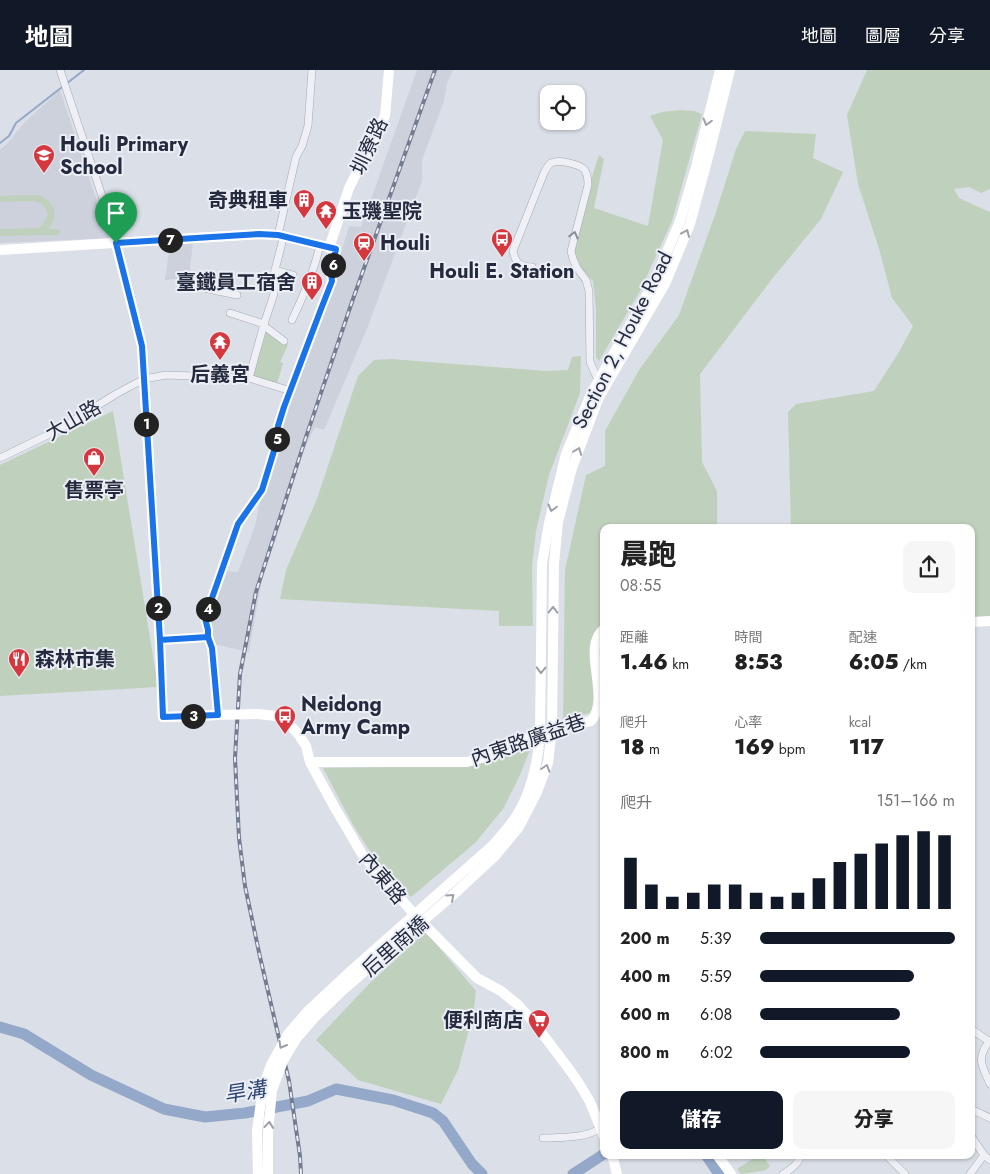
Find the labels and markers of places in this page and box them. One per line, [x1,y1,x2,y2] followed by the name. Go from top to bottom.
[60,130,189,182] place label: Houli Primary School
[32,143,56,174] school or university icon: Houli Primary School
[208,186,288,215] place label: 奇典租車
[292,188,316,219] building icon: 奇典租車
[95,192,137,243] pin
[342,197,422,226] place label: 玉璣聖院
[314,199,338,230] temple icon: 玉璣聖院
[490,227,514,258] bus stop icon: Houli E. Station
[158,228,182,252] pin: 7
[380,229,430,258] place label: Houli
[352,231,376,262] station icon: Houli
[320,252,346,278] pin: 6
[429,257,575,286] place label: Houli E. Station
[176,268,296,297] place label: 臺鐵員工宿舍
[300,270,324,301] building icon: 臺鐵員工宿舍
[208,330,232,361] temple icon: 后義宮
[190,360,250,389] place label: 后義宮
[134,412,158,436] pin: 1
[264,426,290,452] pin: 5
[82,446,106,477] shop icon: 售票亭
[64,476,124,505] place label: 售票亭
[146,596,170,620] pin: 2
[196,596,220,622] pin: 4
[35,645,115,674] place label: 森林市集
[7,647,31,678] restaurant icon: 森林市集
[300,690,410,742] place label: Neidong Army Camp
[180,704,206,728] pin: 3
[273,704,297,735] bus stop icon: Neidong Army Camp
[443,1006,523,1035] place label: 便利商店
[527,1008,551,1039] supermarket icon: 便利商店

